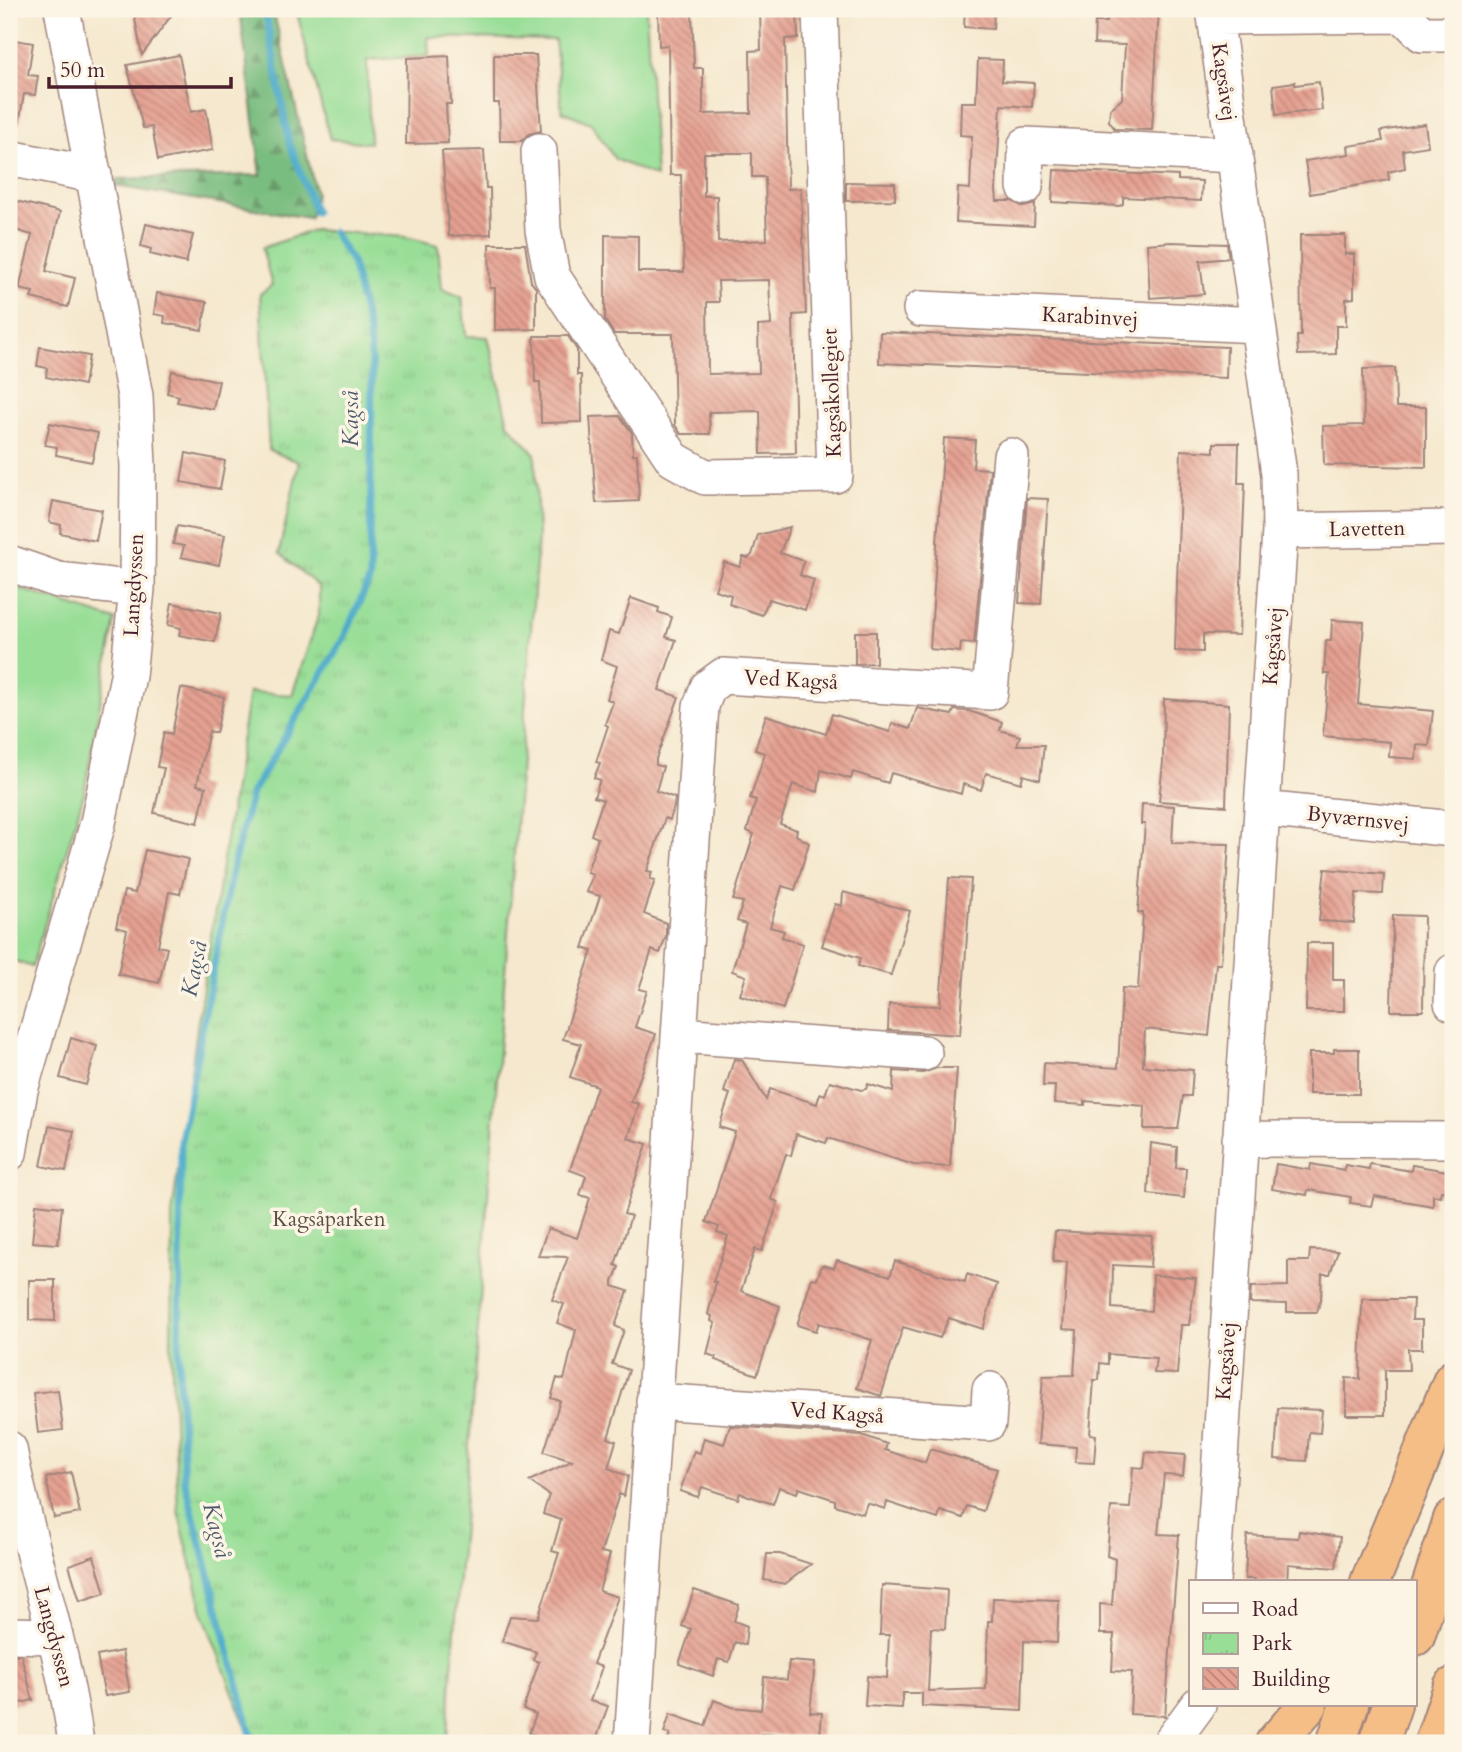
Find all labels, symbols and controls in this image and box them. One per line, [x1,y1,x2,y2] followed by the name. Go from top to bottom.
[1204,41,1244,123] street label: Kagsåvej
[49,46,231,90] scale bar
[60,56,105,85] text: 50 m
[1041,300,1139,334] street label: Karabinvej
[815,328,849,458] street label: Kagsåkollegiet
[335,390,366,447] water label: Kagså
[1328,514,1406,544] street label: Lavetten
[117,533,151,637] street label: Langdyssen
[1256,606,1290,686] street label: Kagsåvej
[743,663,839,697] street label: Ved Kagså
[1305,799,1411,839] street label: Byværnsvej
[173,938,215,999] water label: Kagså
[272,1205,386,1234] park label: Kagsåparken
[1209,1321,1243,1401] street label: Kagsåvej
[789,1395,885,1431] street label: Ved Kagså
[195,1499,239,1562] water label: Kagså
[1189,1580,1416,1706] legend
[27,1583,81,1691] street label: Langdyssen
[1252,1595,1298,1624] text: Road
[1252,1629,1293,1658] text: Park
[1252,1665,1330,1694] text: Building

